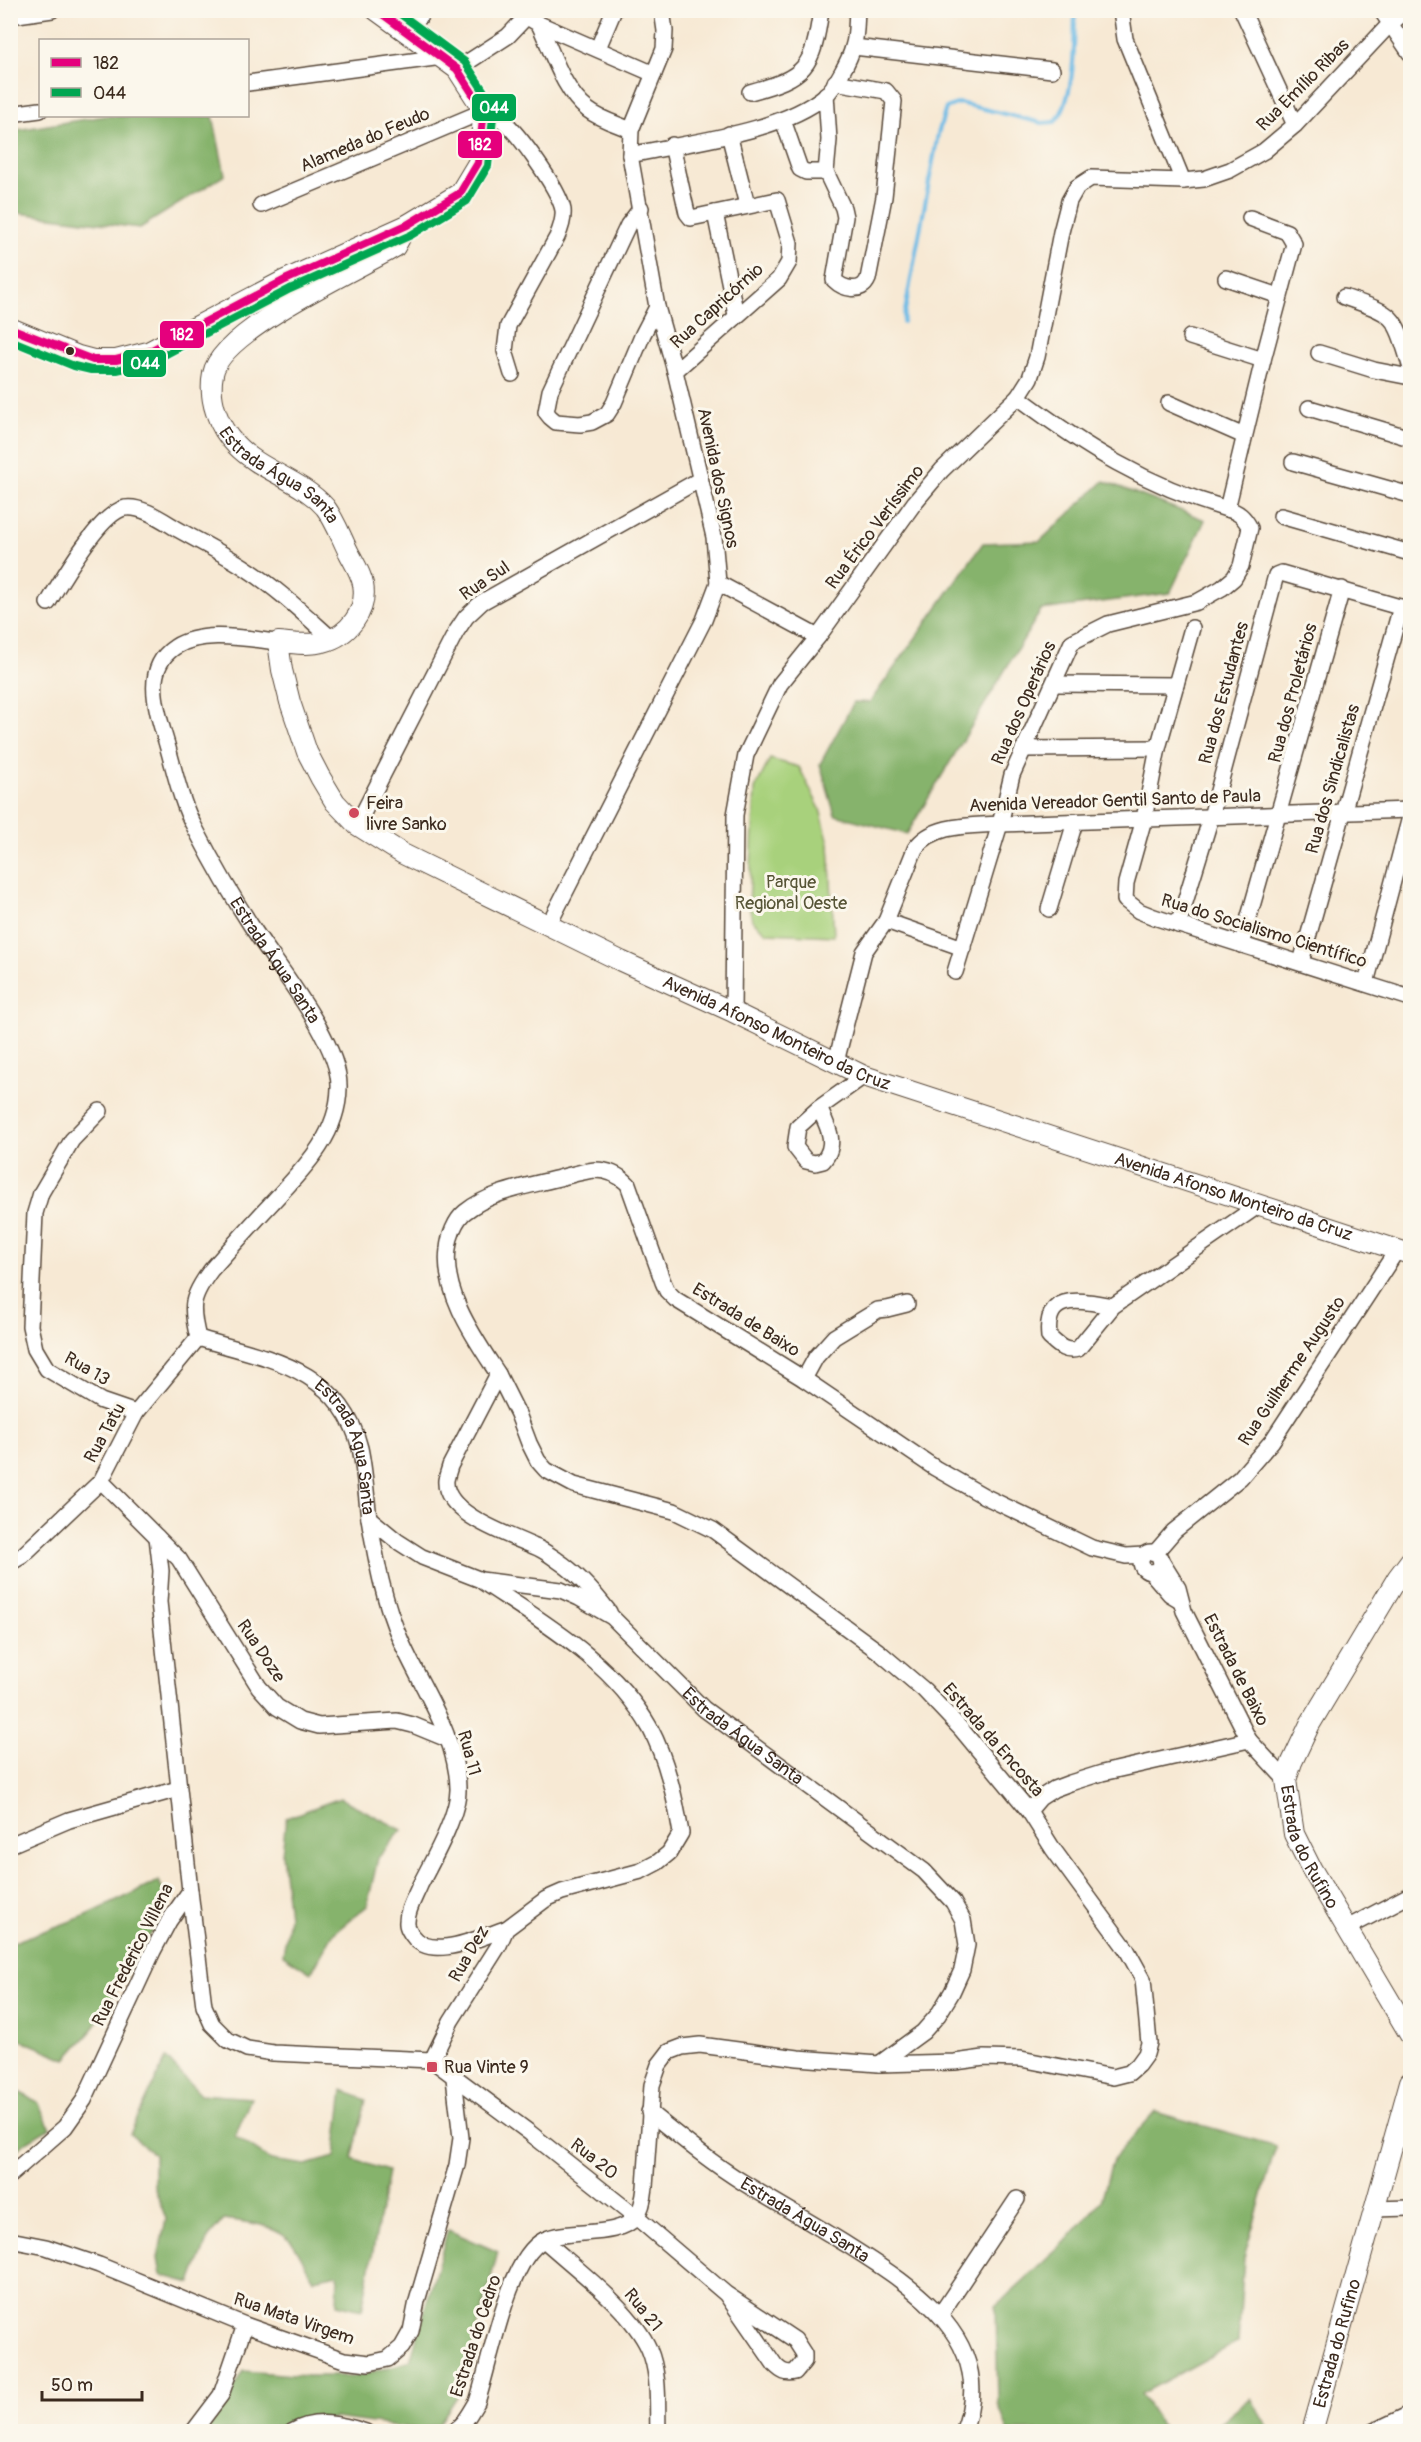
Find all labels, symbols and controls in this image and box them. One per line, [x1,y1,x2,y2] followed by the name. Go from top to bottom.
[1252,34,1354,136] street label: Rua Emílio Ribas
[39,39,249,117] legend
[93,52,119,75] text: 182
[93,82,127,105] text: 044
[471,93,517,122] line badge: 044
[479,98,509,118] text: 044
[297,102,434,178] street label: Alameda do Feudo
[457,130,503,159] line badge: 182
[468,135,492,155] text: 182
[666,258,769,354] street label: Rua Capricórnio
[159,320,205,349] line badge: 182
[170,325,194,345] text: 182
[64,345,76,357] unlabelled marker
[122,349,167,378] line badge: 044
[130,354,160,374] text: 044
[692,406,744,550] street label: Avenida dos Signos
[214,422,344,527] street label: Estrada Água Santa
[821,460,929,594] street label: Rua Érico Veríssimo
[456,556,514,606] street label: Rua Sul
[1194,619,1254,767] street label: Rua dos Estudantes
[1263,621,1323,765] street label: Rua dos Proletários
[986,638,1062,768] street label: Rua dos Operários
[1301,702,1365,856] street label: Rua dos Sindicalistas
[969,784,1261,818] street label: Avenida Vereador Gentil Santo de Paula
[366,792,447,836] place label: Feira livre Sanko
[347,806,361,820] marker: Feira livre Sanko
[735,871,847,915] park label: Parque Regional Oeste
[1158,889,1370,973] street label: Rua do Socialismo Científico
[225,893,326,1028] street label: Estrada Água Santa
[659,970,894,1095] street label: Avenida Afonso Monteiro da Cruz
[1112,1147,1356,1246] street label: Avenida Afonso Monteiro da Cruz
[688,1278,804,1362] street label: Estrada de Baixo
[1233,1291,1351,1450] street label: Rua Guilherme Augusto
[60,1347,114,1391] street label: Rua 13
[310,1373,380,1516] street label: Estrada Água Santa
[79,1399,131,1467] street label: Rua Tatu
[1198,1610,1274,1730] street label: Estrada de Baixo
[232,1615,290,1687] street label: Rua Doze
[937,1678,1049,1802] street label: Estrada da Encosta
[677,1682,808,1790] street label: Estrada Água Santa
[452,1728,486,1778] street label: Rua 11
[1275,1783,1344,1913] street label: Estrada do Rufino
[87,1880,179,2030] street label: Rua Frederico Villena
[444,1922,494,1986] street label: Rua Dez
[444,2056,529,2079] place label: Rua Vinte 9
[425,2060,439,2074] marker: Rua Vinte 9
[566,2133,622,2185] street label: Rua 20
[736,2172,874,2268] street label: Estrada Água Santa
[445,2272,507,2400] street label: Estrada do Cedro
[1308,2276,1366,2411] street label: Estrada do Rufino
[619,2284,667,2336] street label: Rua 21
[231,2288,357,2350] street label: Rua Mata Virgem
[42,2364,142,2402] scale bar
[51,2374,93,2397] text: 50 m

